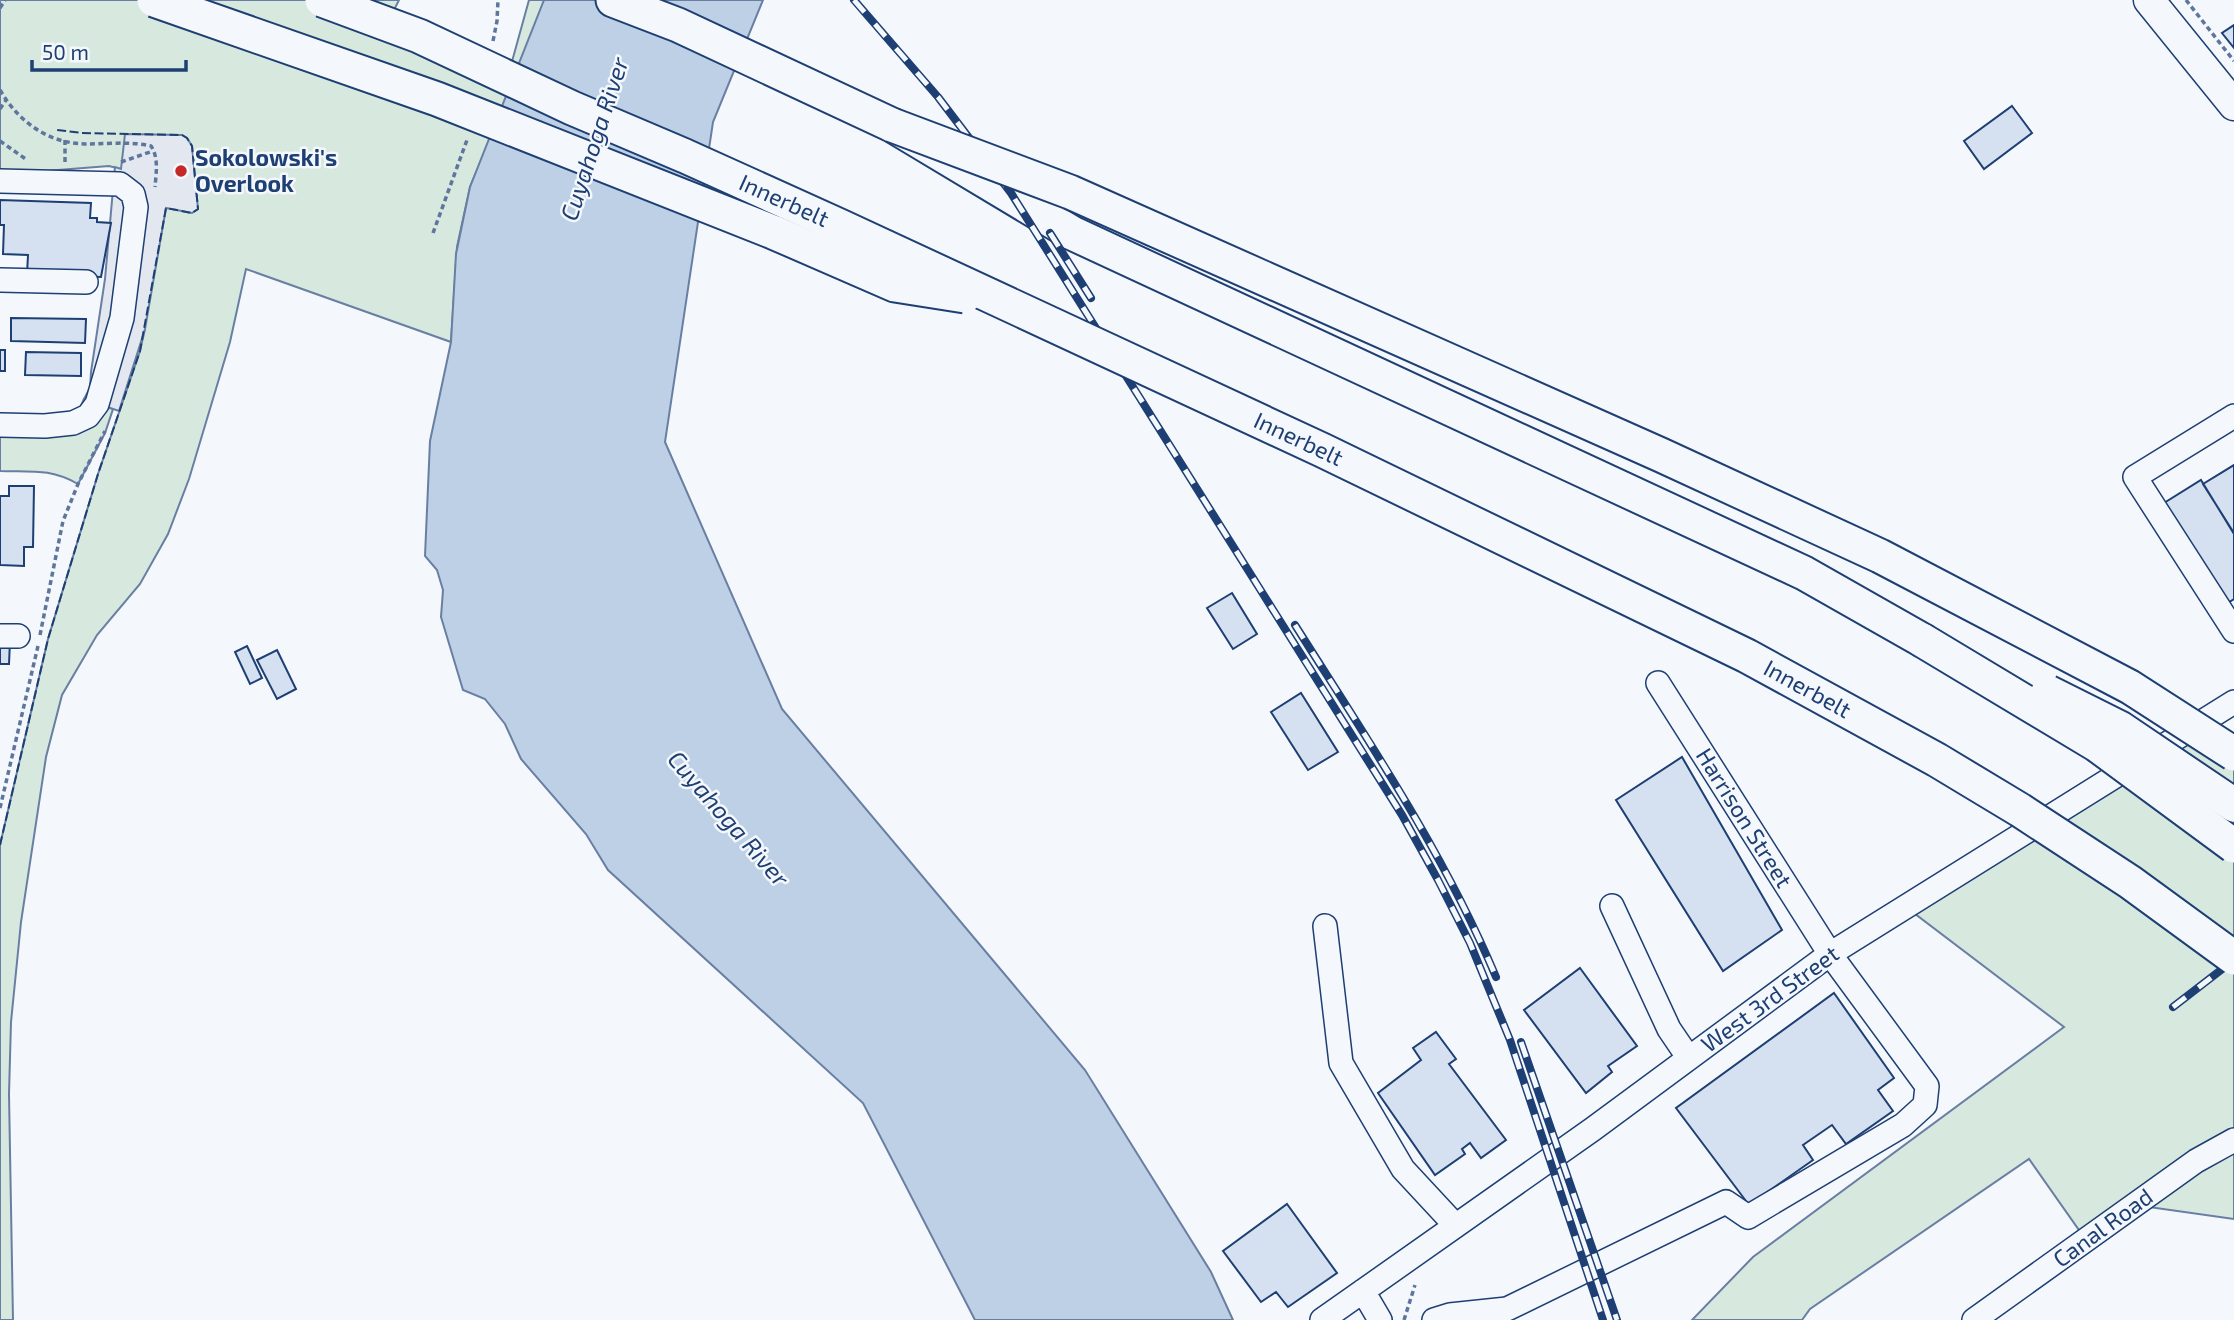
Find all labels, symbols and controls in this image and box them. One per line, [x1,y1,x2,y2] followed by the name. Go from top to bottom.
[32,28,186,72] scale bar
[42,39,89,64] text: 50 m
[553,53,634,224] water label: Cuyahoga River
[195,143,337,197] place label: Sokolowski's Overlook
[173,163,189,179] marker: Sokolowski's Overlook
[735,167,834,232] street label: Innerbelt
[1250,405,1348,471] street label: Innerbelt
[1759,653,1857,723] street label: Innerbelt
[1691,742,1799,893] street label: Harrison Street
[662,744,796,892] water label: Cuyahoga River
[1695,939,1844,1058] street label: West 3rd Street
[2047,1182,2158,1273] street label: Canal Road

